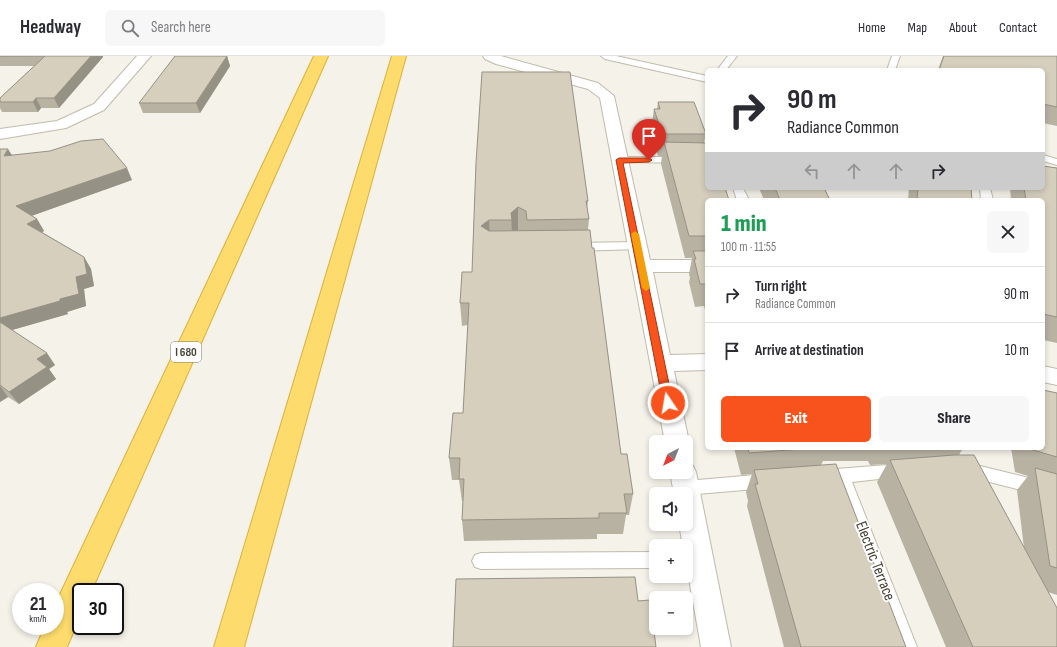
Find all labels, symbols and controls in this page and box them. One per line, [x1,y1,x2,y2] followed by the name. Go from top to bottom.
[105,10,385,46] search box
[20,16,81,39] text: Headway
[119,17,141,39] icon: search
[151,18,211,37] text: Search here
[858,19,886,36] text: Home
[908,19,927,36] text: Map
[949,19,977,36] text: About
[999,19,1037,36] text: Contact
[787,83,837,116] text: 90 m
[721,84,773,136] icon: right
[787,117,899,138] text: Radiance Common
[632,119,666,160] pin
[638,125,660,147] icon: arrive
[801,160,823,182] icon: left
[843,160,865,182] icon: ahead
[885,160,907,182] icon: ahead
[927,160,949,182] icon: right
[721,209,767,238] text: 1 min
[987,211,1029,253] button: close
[721,239,776,255] text: 100 m · 11:55
[755,277,807,296] text: Turn right
[721,284,743,306] icon: right
[1004,285,1029,304] text: 90 m
[755,296,836,312] text: Radiance Common
[721,340,743,362] icon: arrive
[755,341,864,360] text: Arrive at destination
[1005,341,1029,360] text: 10 m
[171,342,201,362] road number: I 680
[647,382,689,424] position arrow
[721,396,871,442] button: Exit
[879,396,1029,442] button: Share
[649,435,693,479] north arrow
[649,435,693,635] map controls
[649,487,693,531] button: sound
[851,519,899,603] street label: Electric Terrace
[649,539,693,583] button: +
[72,583,124,635] speed limit sign: 30
[649,591,693,635] button: −
[30,592,46,616] text: 21
[29,613,47,625] text: km/h

